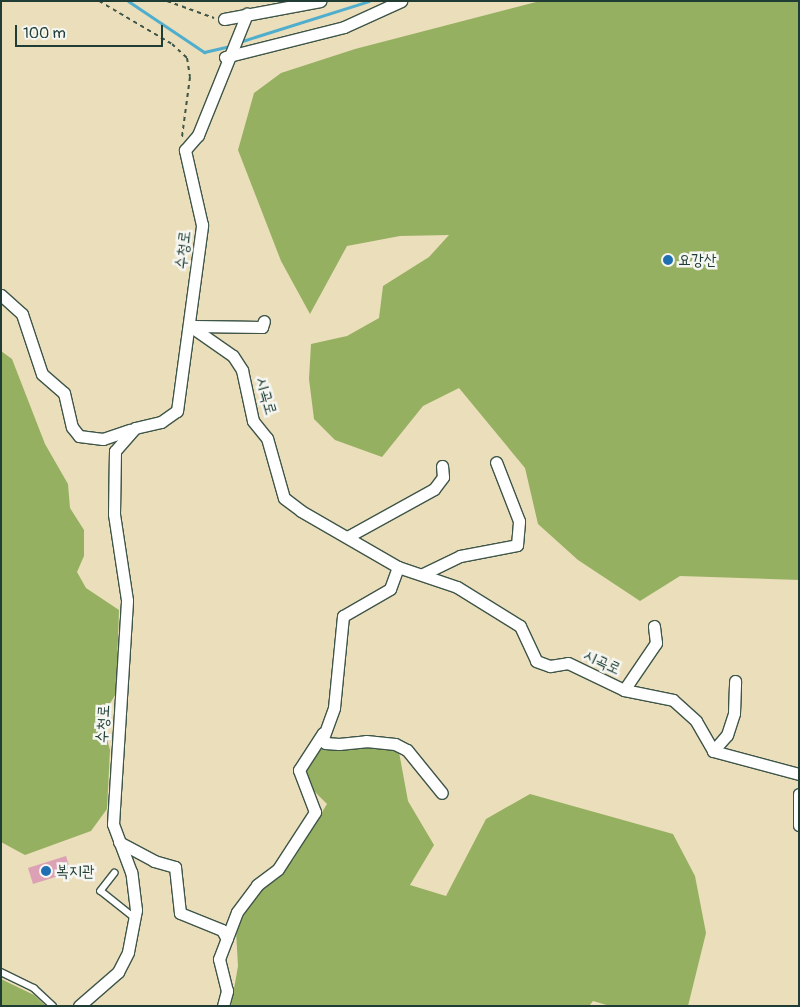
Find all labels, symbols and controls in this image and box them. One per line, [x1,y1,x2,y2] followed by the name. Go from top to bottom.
[18,15,165,47] scale bar
[23,24,66,43] text: 100 m
[171,230,195,270] street label: 수청로
[678,250,717,270] place label: 요강산
[662,254,674,266] marker: 요강산
[251,375,281,417] street label: 시곡로
[580,645,624,679] street label: 시곡로
[92,704,114,744] street label: 수청로
[56,861,95,881] place label: 복지관
[40,865,52,877] marker: 복지관

